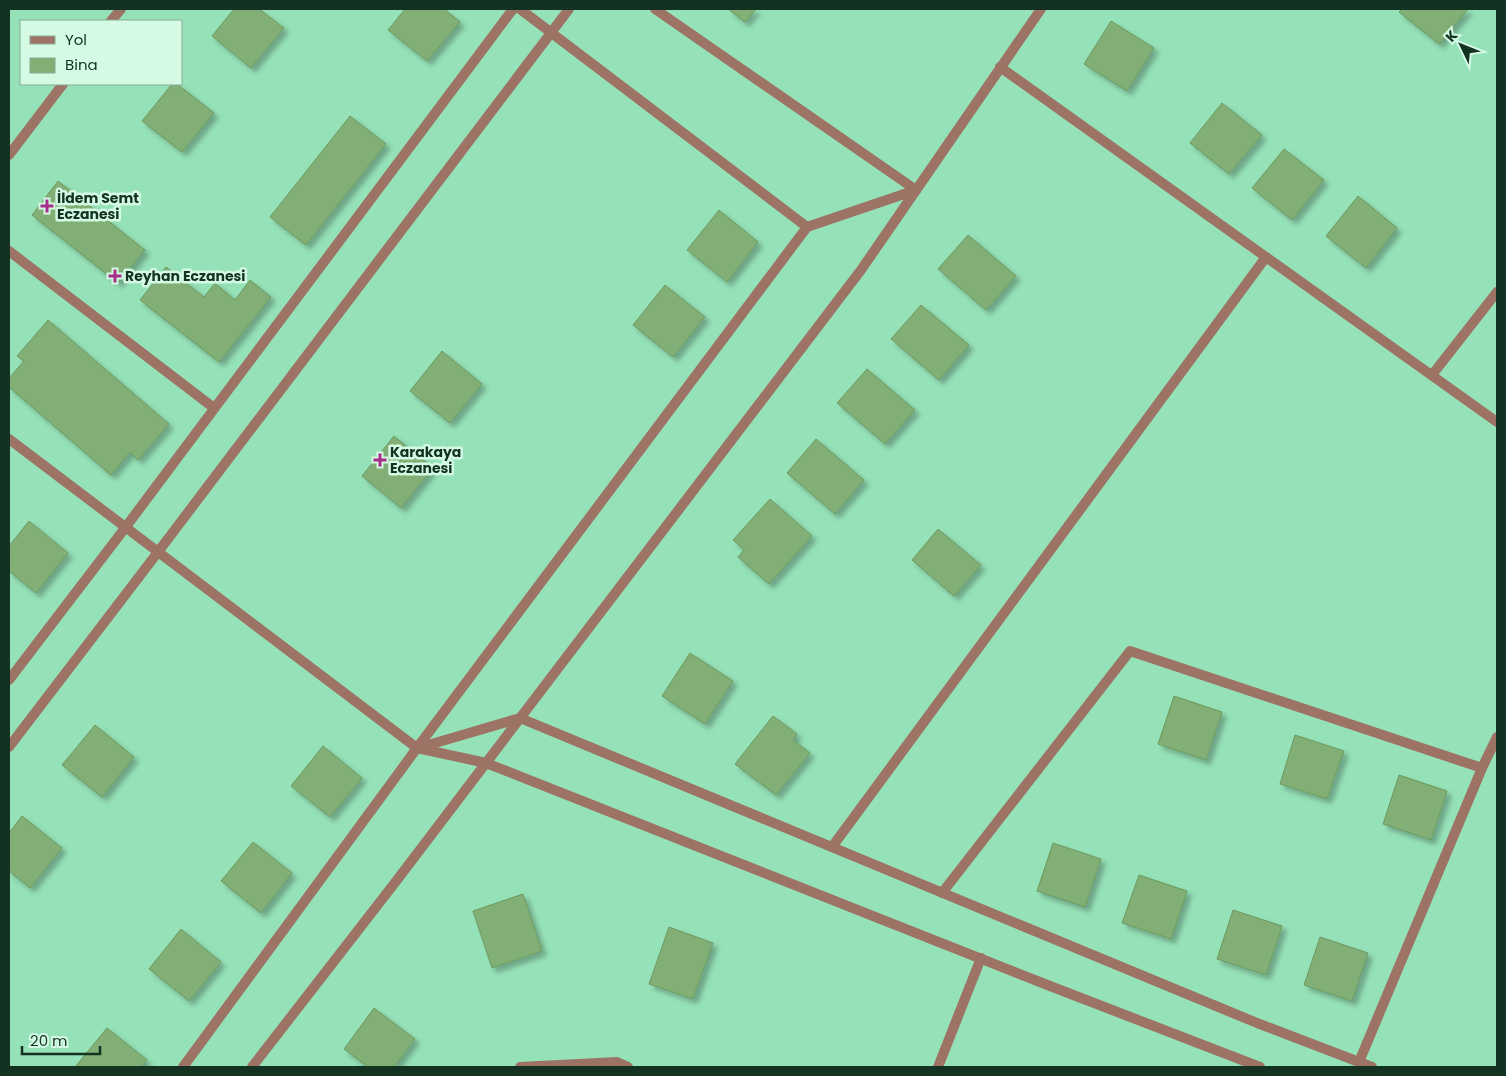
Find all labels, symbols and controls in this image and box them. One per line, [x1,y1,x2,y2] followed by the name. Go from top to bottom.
[20,20,182,85] legend
[1436,20,1486,70] north arrow
[1441,26,1462,47] text: K
[65,29,87,50] text: Yol
[65,54,98,75] text: Bina
[57,188,139,224] place label: İldem Semt Eczanesi
[41,200,53,212] marker: İldem Semt Eczanesi
[125,266,245,286] place label: Reyhan Eczanesi
[109,270,121,282] marker: Reyhan Eczanesi
[390,442,461,478] place label: Karakaya Eczanesi
[374,454,386,466] marker: Karakaya Eczanesi
[22,1024,100,1056] scale bar
[30,1030,68,1051] text: 20 m

